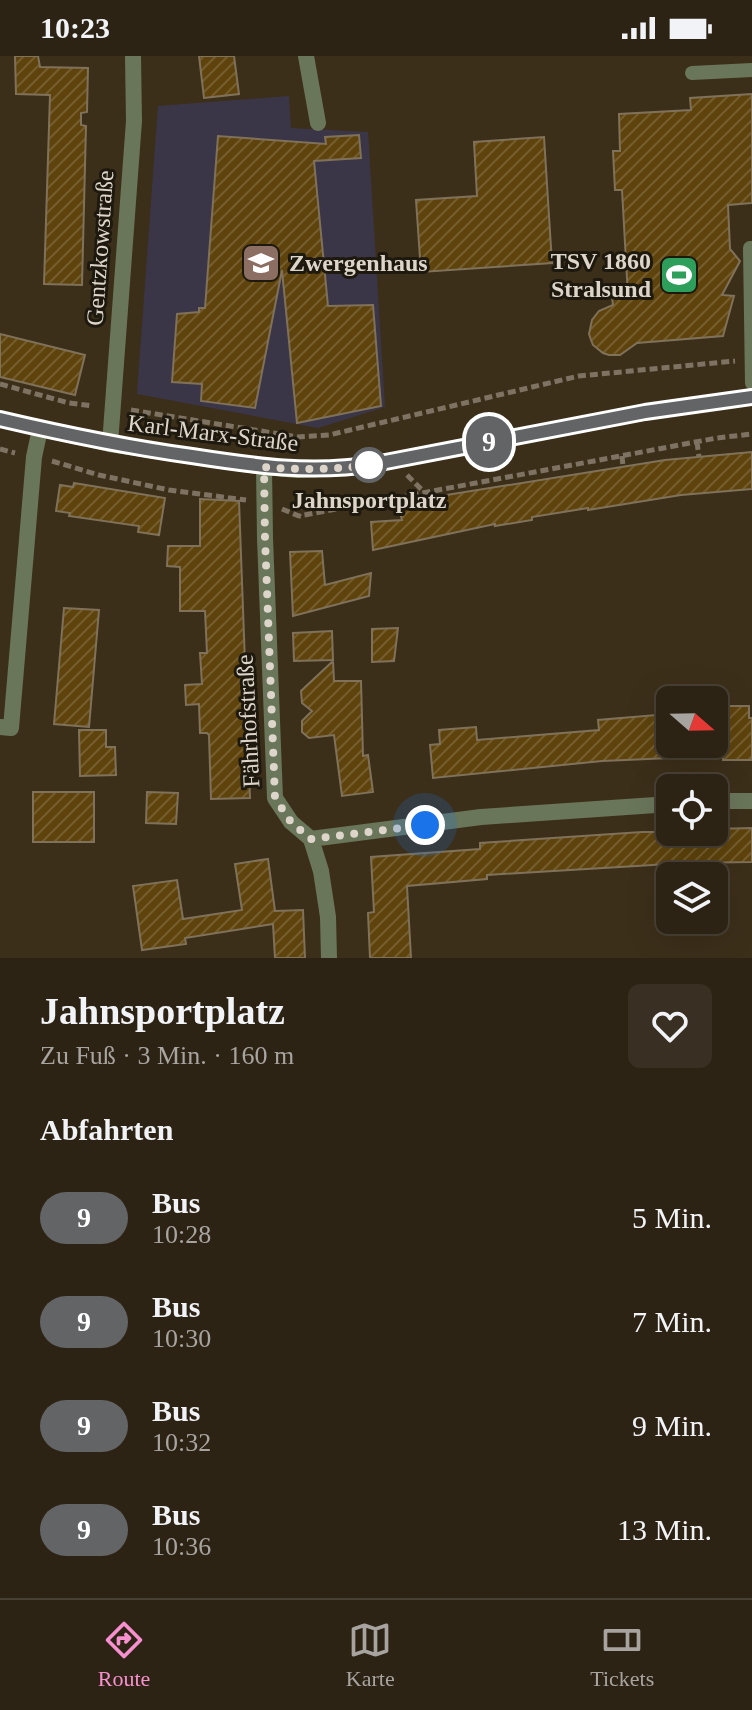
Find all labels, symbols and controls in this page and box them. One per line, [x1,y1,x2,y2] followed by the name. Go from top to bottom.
[40,11,110,44] text: 10:23
[82,169,118,327] street label: Gentzkowstraße
[240,242,282,284] school or university icon: Zwergenhaus
[551,248,652,302] place label: TSV 1860 Stralsund
[289,250,428,276] place label: Zwergenhaus
[658,254,700,296] sports icon: TSV 1860 Stralsund
[126,410,300,456] street label: Karl-Marx-Straße
[463,416,515,468] line badge: 9
[482,426,496,457] text: 9
[352,448,386,482] marker: Jahnsportplatz
[292,487,447,513] place label: Jahnsportplatz
[232,654,264,788] street label: Fährhofstraße
[656,686,728,758] north arrow
[656,686,728,934] map controls
[656,774,728,846] button: locate
[405,805,445,845] your location
[656,862,728,934] button: layers
[628,984,712,1068] button: heart
[40,990,285,1032] text: Jahnsportplatz
[40,1041,294,1070] text: Zu Fuß · 3 Min. · 160 m
[40,1113,173,1146] text: Abfahrten
[152,1186,200,1219] text: Bus
[632,1201,712,1234] text: 5 Min.
[77,1202,91,1233] text: 9
[152,1220,211,1249] text: 10:28
[152,1290,200,1323] text: Bus
[632,1305,712,1338] text: 7 Min.
[77,1306,91,1337] text: 9
[152,1324,211,1353] text: 10:30
[152,1394,200,1427] text: Bus
[632,1409,712,1442] text: 9 Min.
[77,1410,91,1441] text: 9
[152,1428,211,1457] text: 10:32
[152,1498,200,1531] text: Bus
[617,1513,712,1546] text: 13 Min.
[77,1514,91,1545] text: 9
[152,1532,211,1561] text: 10:36
[98,1618,150,1692] tab: Route
[346,1618,395,1692] tab: Karte
[590,1618,654,1692] tab: Tickets

